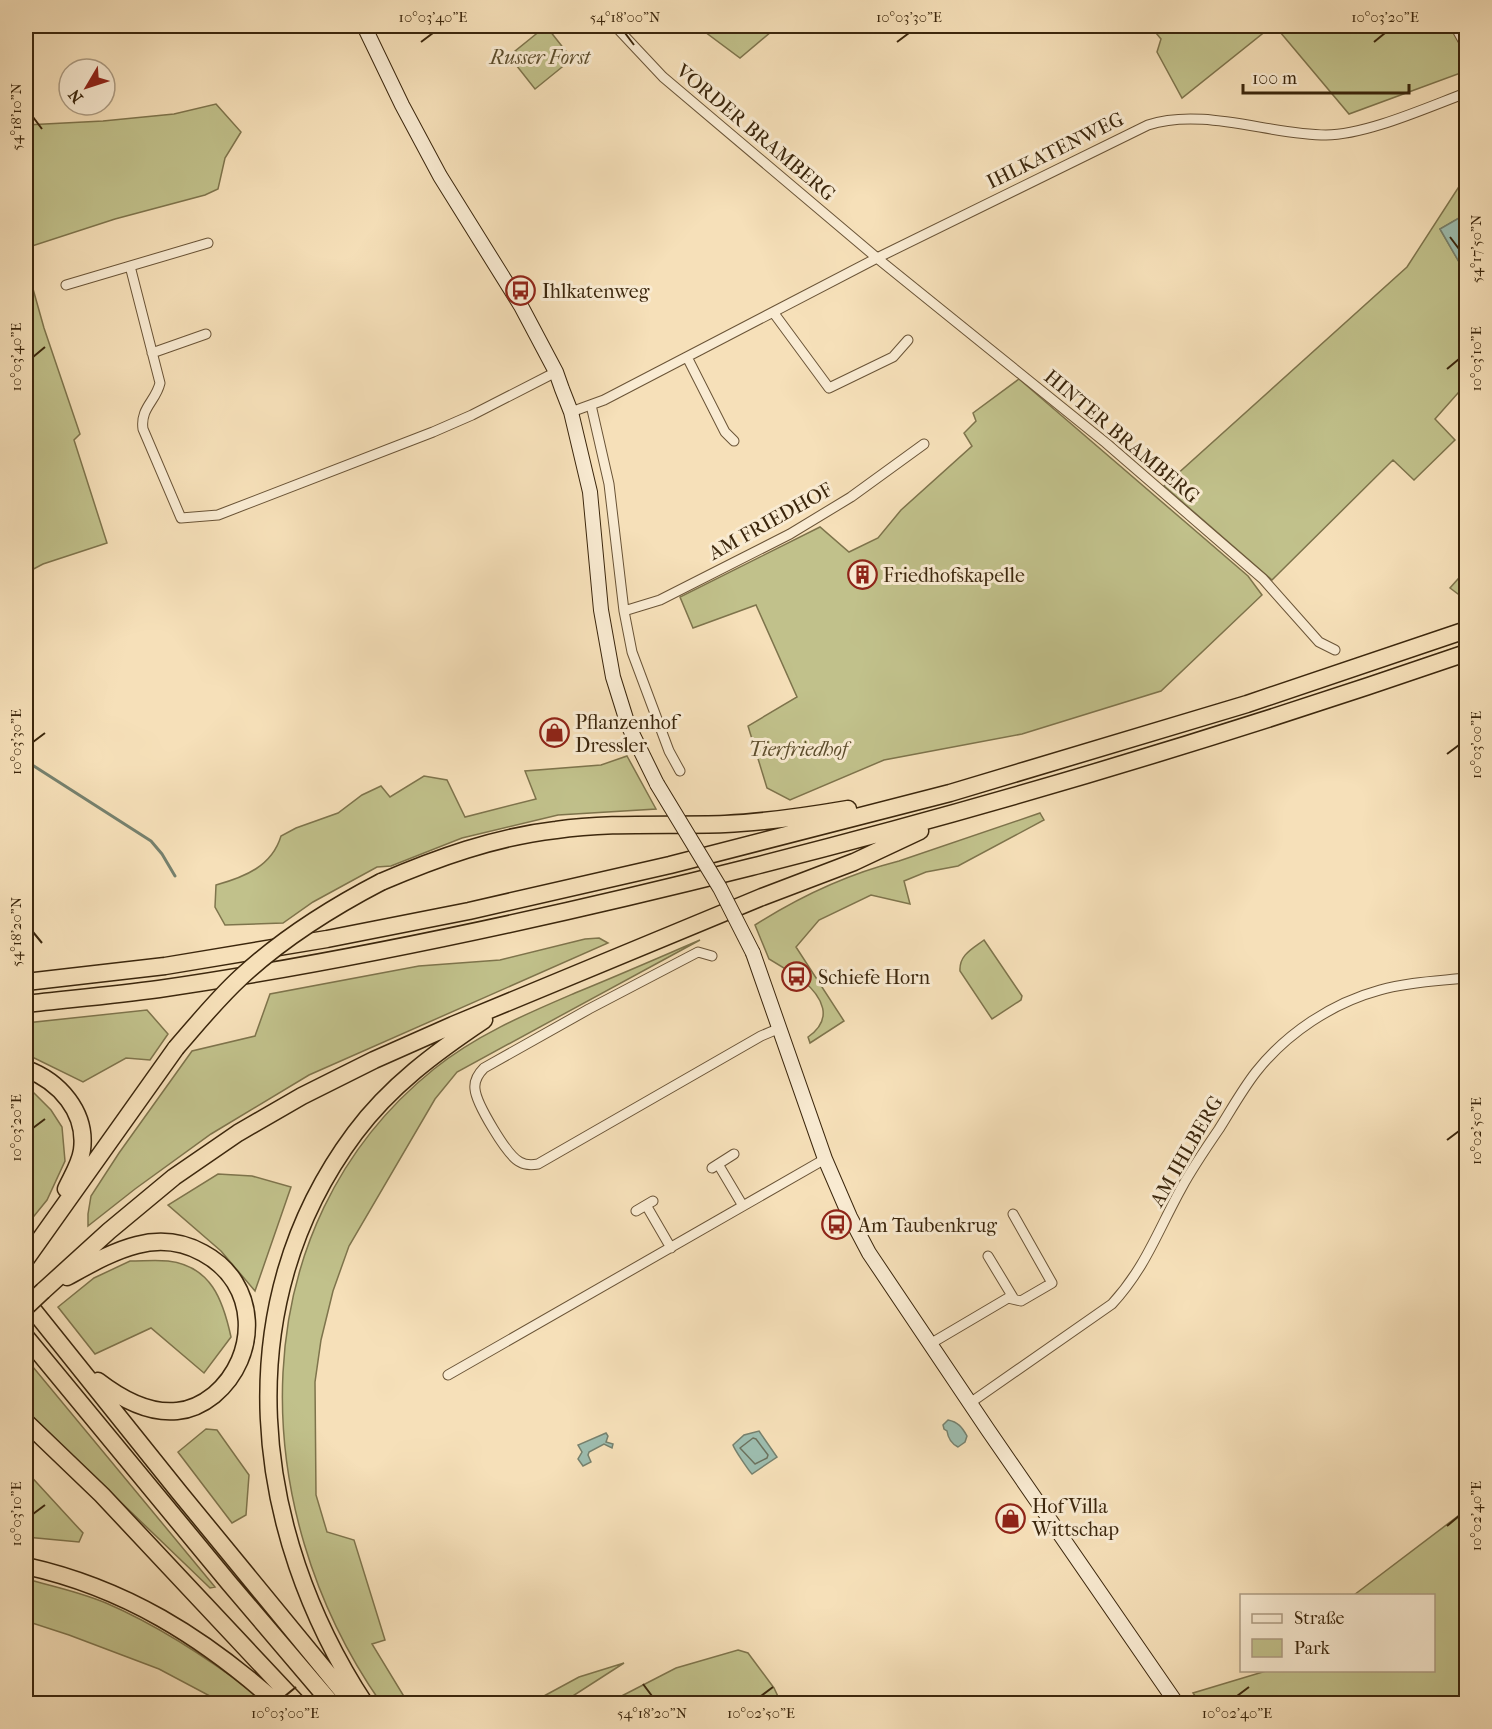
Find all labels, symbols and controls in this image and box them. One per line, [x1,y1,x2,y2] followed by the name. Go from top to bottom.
[399,8,467,26] text: 10°03'40"E
[590,8,661,26] text: 54°18'00"N
[876,8,942,26] text: 10°03'30"E
[1351,8,1419,26] text: 10°03'20"E
[488,46,592,69] park label: Russer Forst
[57,57,117,117] north arrow
[1243,57,1410,95] scale bar
[671,58,840,206] street label: VORDER BRAMBERG
[1252,68,1297,89] text: 100 m
[7,83,25,151] text: 54°18'10"N
[64,85,87,107] text: N
[983,107,1127,194] street label: IHLKATENWEG
[1467,214,1485,283] text: 54°17'50"N
[505,275,537,307] bus stop icon: Ihlkatenweg
[542,280,650,303] place label: Ihlkatenweg
[7,323,25,391] text: 10°03'40"E
[1467,326,1485,392] text: 10°03'10"E
[1040,365,1204,508] street label: HINTER BRAMBERG
[704,478,836,565] street label: AM FRIEDHOF
[846,559,878,591] building icon: Friedhofskapelle
[883,564,1025,587] place label: Friedhofskapelle
[7,709,25,775] text: 10°03'30"E
[575,711,682,757] place label: Pflanzenhof Dressler
[1467,711,1485,779] text: 10°03'00"E
[538,717,570,749] shop icon: Pflanzenhof Dressler
[748,738,852,761] park label: Tierfriedhof
[7,896,25,967] text: 54°18'20"N
[781,961,813,993] bus stop icon: Schiefe Horn
[818,966,931,989] place label: Schiefe Horn
[1145,1092,1227,1212] street label: AM IHLBERG
[7,1094,25,1162] text: 10°03'20"E
[1467,1097,1485,1165] text: 10°02'50"E
[821,1209,853,1241] bus stop icon: Am Taubenkrug
[857,1214,997,1237] place label: Am Taubenkrug
[7,1481,25,1547] text: 10°03'10"E
[1467,1481,1485,1551] text: 10°02'40"E
[1031,1495,1119,1541] place label: Hof Villa Wittschap
[995,1502,1027,1534] shop icon: Hof Villa Wittschap
[1240,1594,1435,1672] legend
[1294,1608,1345,1629] text: Straße
[1294,1638,1331,1659] text: Park
[251,1704,319,1722] text: 10°03'00"E
[617,1704,688,1722] text: 54°18'20"N
[727,1704,795,1722] text: 10°02'50"E
[1202,1704,1272,1722] text: 10°02'40"E

